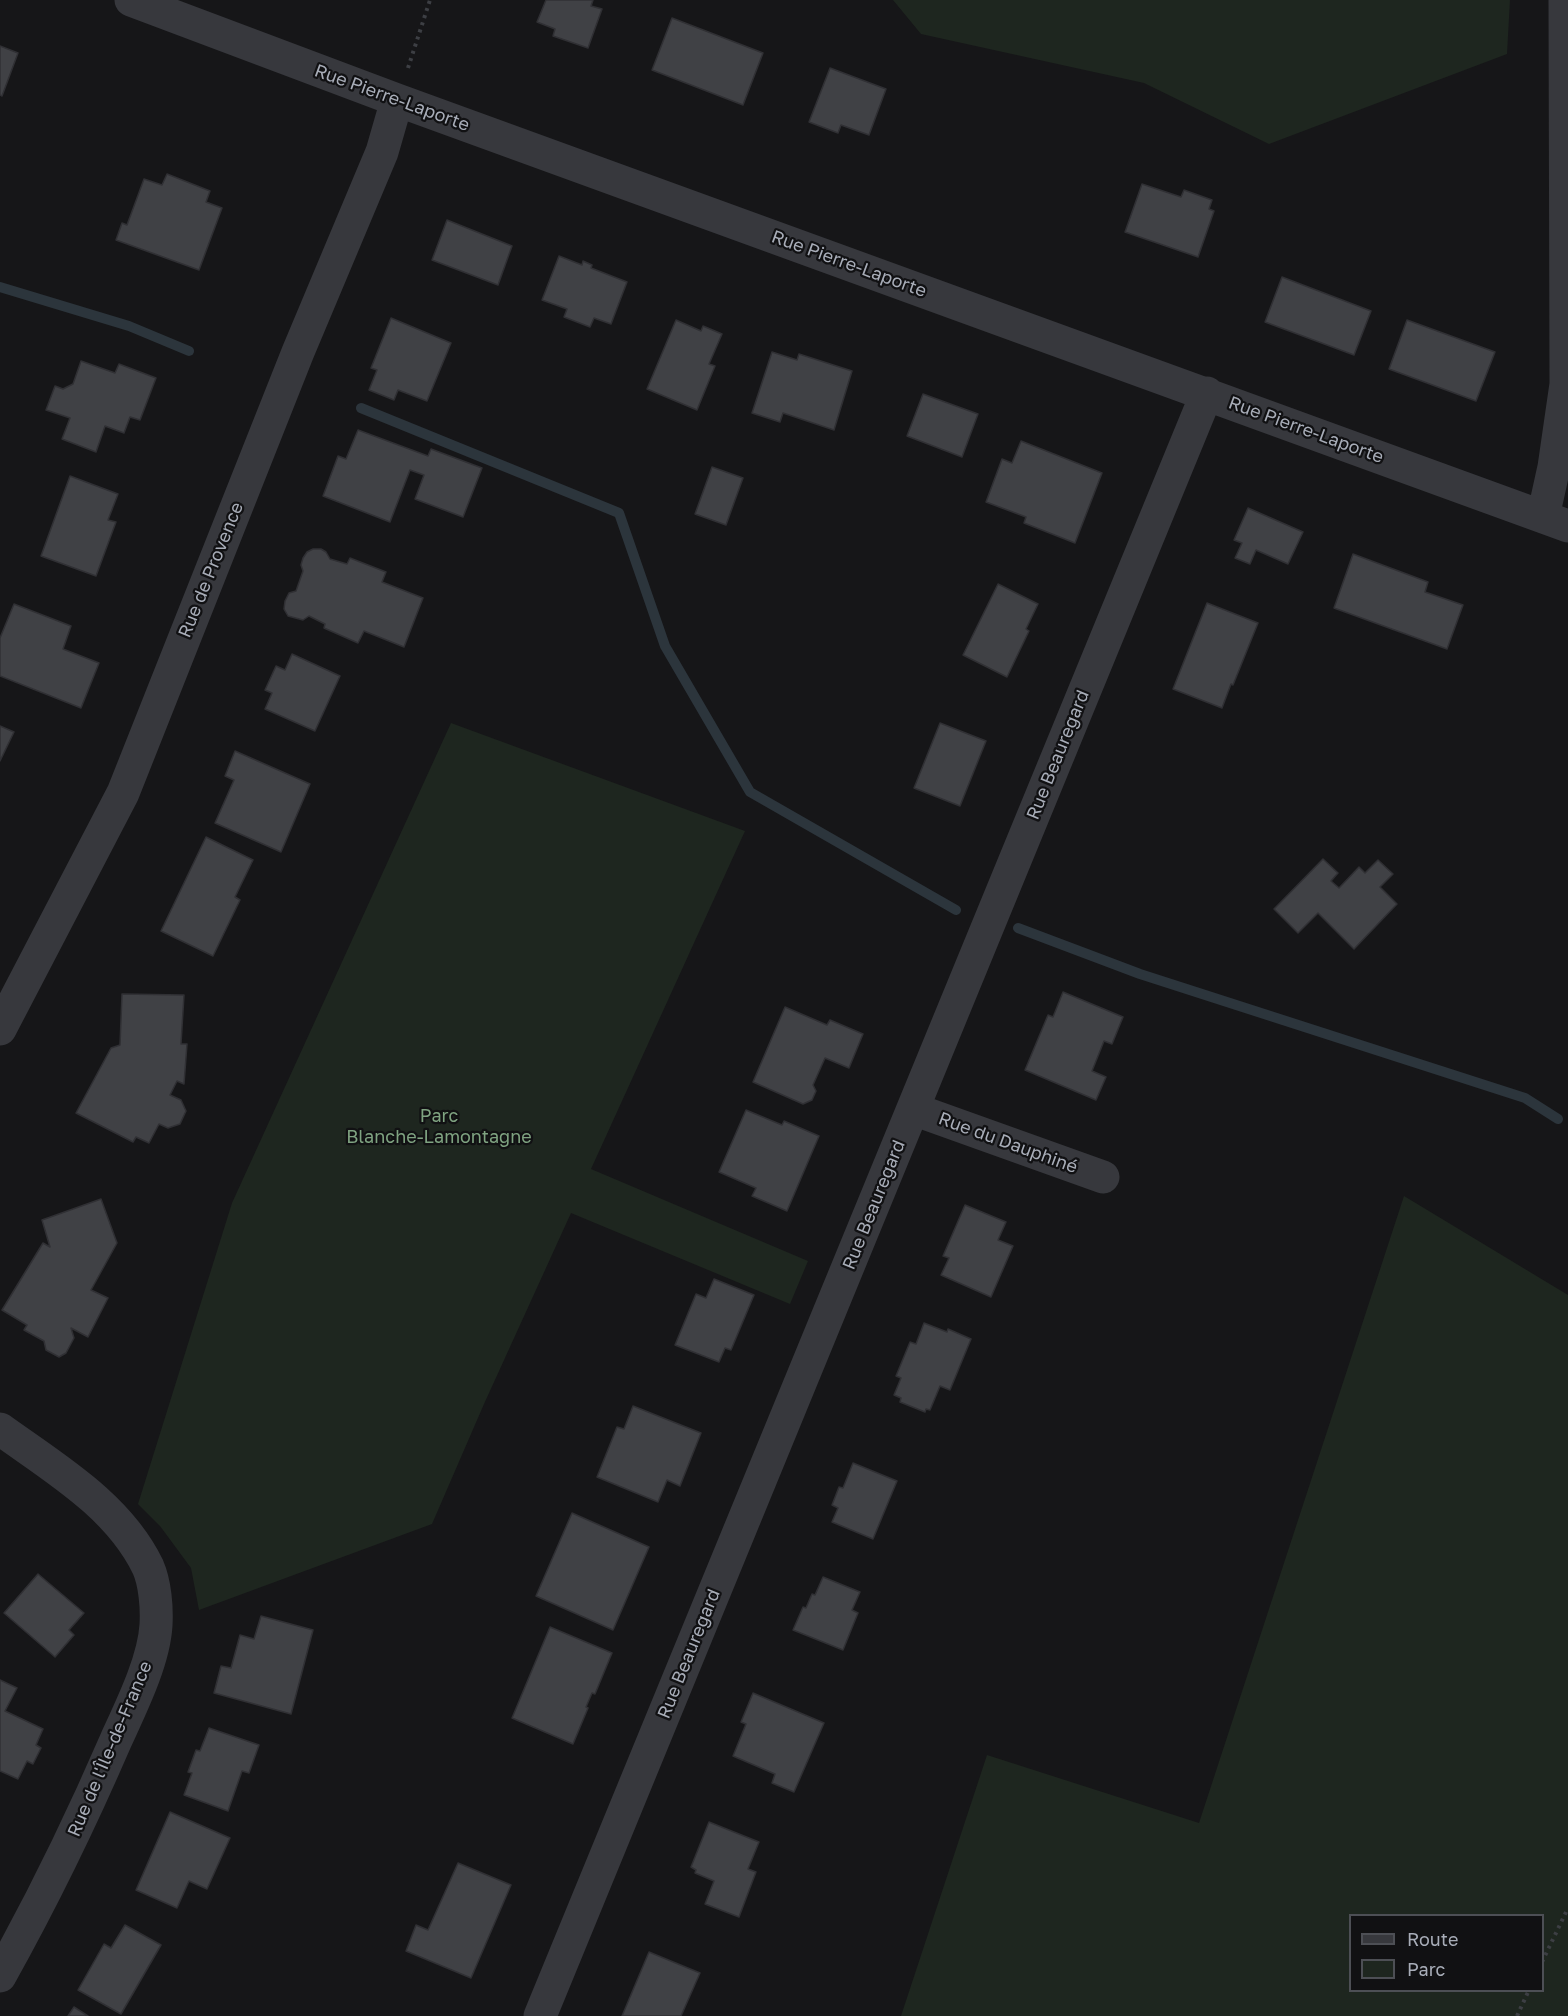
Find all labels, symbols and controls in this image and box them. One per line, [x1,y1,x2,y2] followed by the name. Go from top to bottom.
[312,60,472,136] street label: Rue Pierre-Laporte
[769,226,929,302] street label: Rue Pierre-Laporte
[1226,392,1386,468] street label: Rue Pierre-Laporte
[174,499,248,641] street label: Rue de Provence
[1022,687,1094,823] street label: Rue Beauregard
[346,1105,532,1148] park label: Parc Blanche-Lamontagne
[936,1108,1080,1178] street label: Rue du Dauphiné
[838,1137,910,1273] street label: Rue Beauregard
[653,1586,725,1722] street label: Rue Beauregard
[63,1658,157,1840] street label: Rue de l'Île-de-France
[1349,1914,1544,1992] legend
[1407,1928,1458,1950] text: Route
[1407,1958,1445,1980] text: Parc

